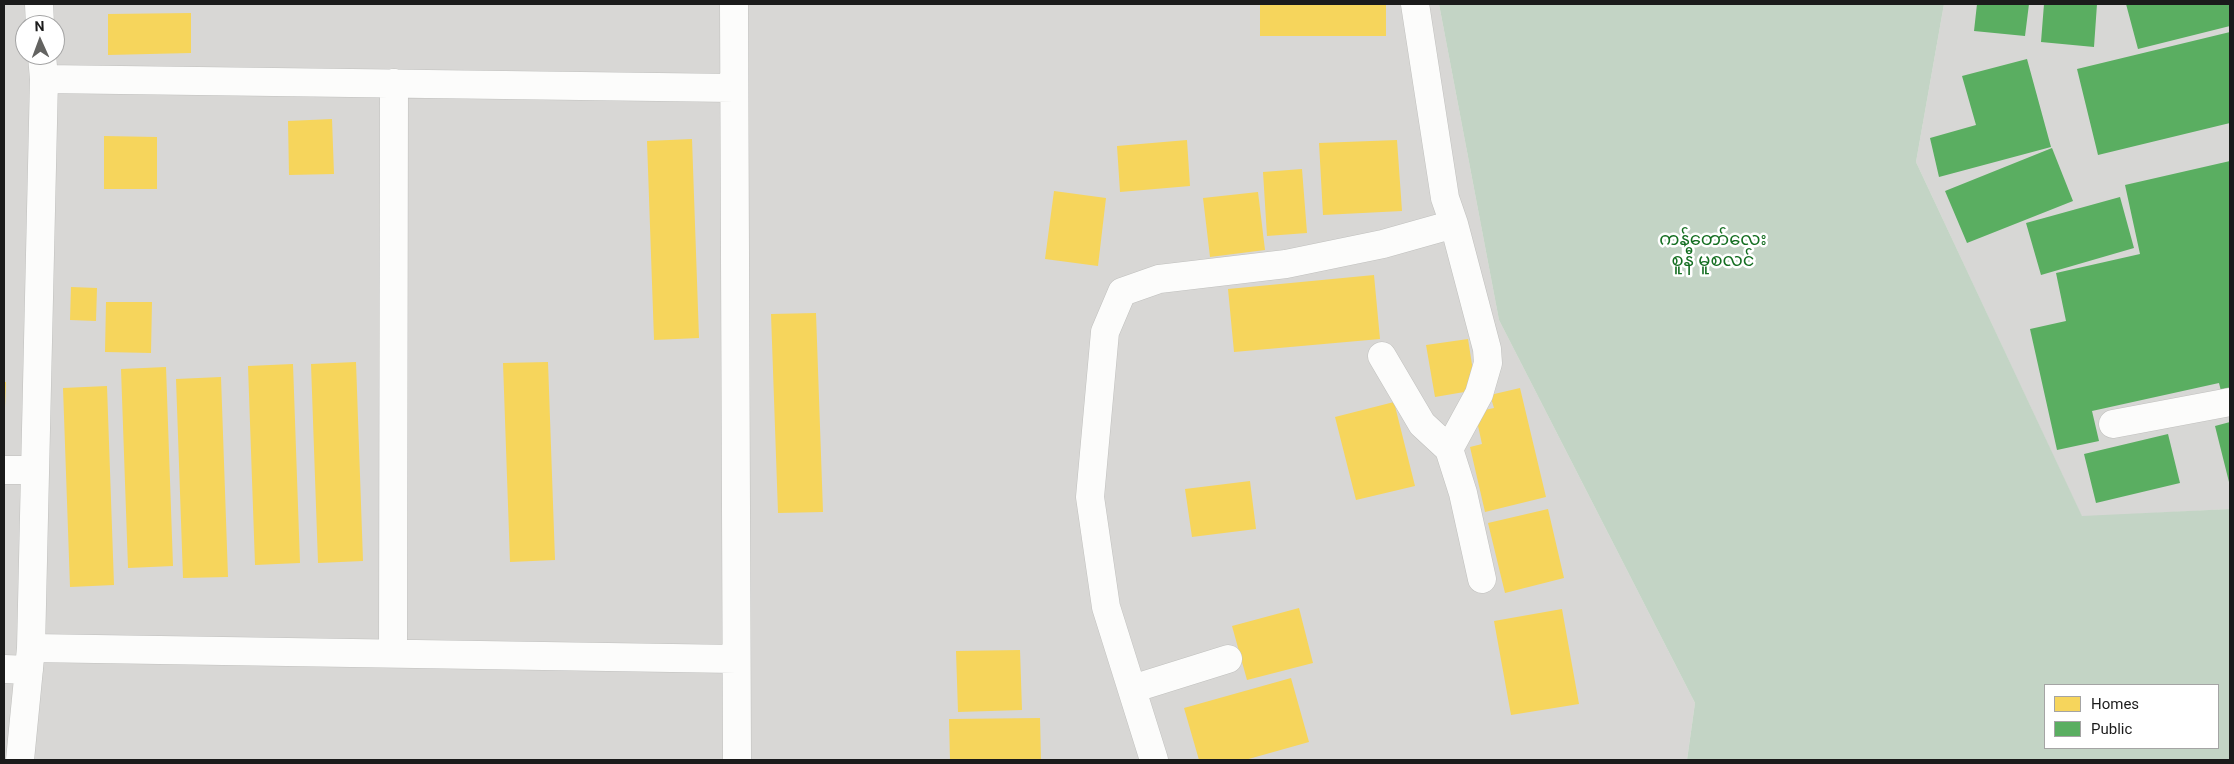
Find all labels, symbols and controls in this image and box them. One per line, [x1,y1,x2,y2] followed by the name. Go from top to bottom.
[15,15,65,65] north arrow
[34,18,45,34] text: N
[1659,229,1767,272] park label: ကန်တော်လေး စူနီ မူစလင်
[2044,684,2219,749] legend
[2091,695,2139,713] text: Homes
[2091,720,2132,738] text: Public

